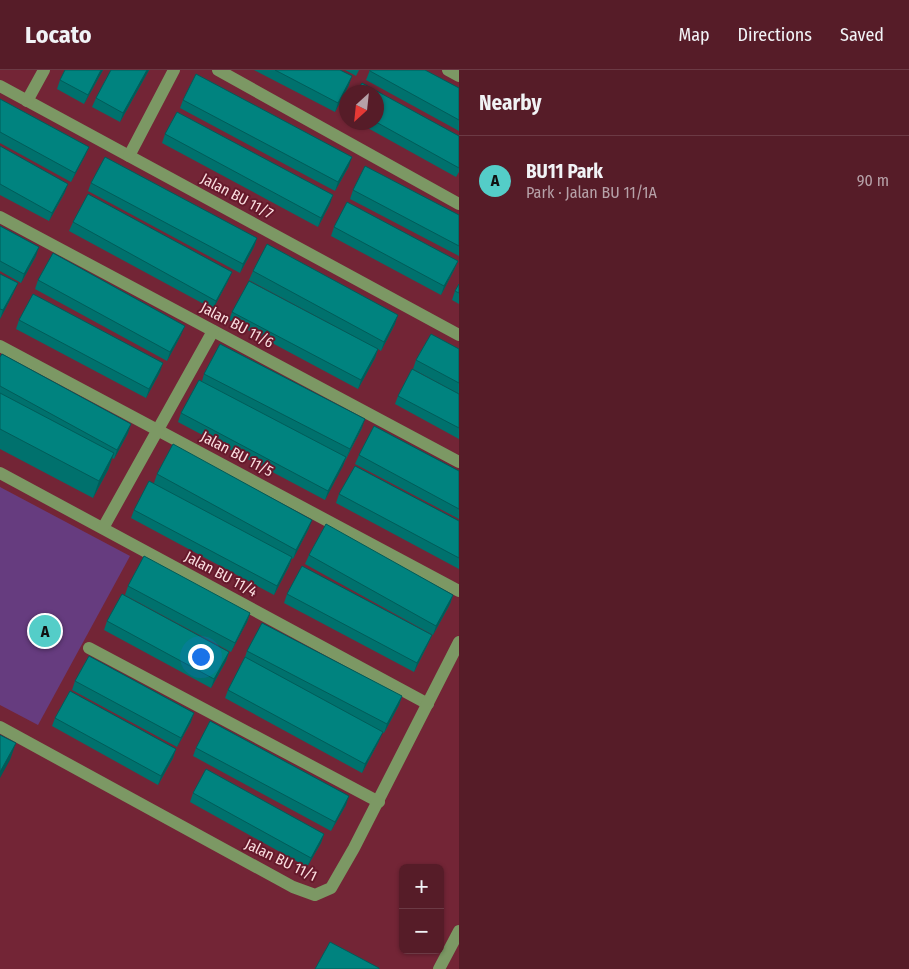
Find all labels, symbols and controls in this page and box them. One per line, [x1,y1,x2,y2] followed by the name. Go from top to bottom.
[25,21,91,49] text: Locato
[678,24,710,46] text: Map
[738,24,812,46] text: Directions
[840,24,884,46] text: Saved
[339,85,384,130] north arrow
[479,90,541,116] text: Nearby
[526,160,603,183] text: BU11 Park
[198,169,276,223] street label: Jalan BU 11/7
[491,171,499,190] text: A
[857,171,889,190] text: 90 m
[526,183,657,202] text: Park · Jalan BU 11/1A
[197,298,277,352] street label: Jalan BU 11/6
[198,427,276,481] street label: Jalan BU 11/5
[182,547,260,601] street label: Jalan BU 11/4
[29,612,61,650] pin: A
[188,644,214,670] your location
[242,835,320,885] street label: Jalan BU 11/1
[399,864,444,954] map controls
[399,864,444,909] button: +
[399,909,444,954] button: −

